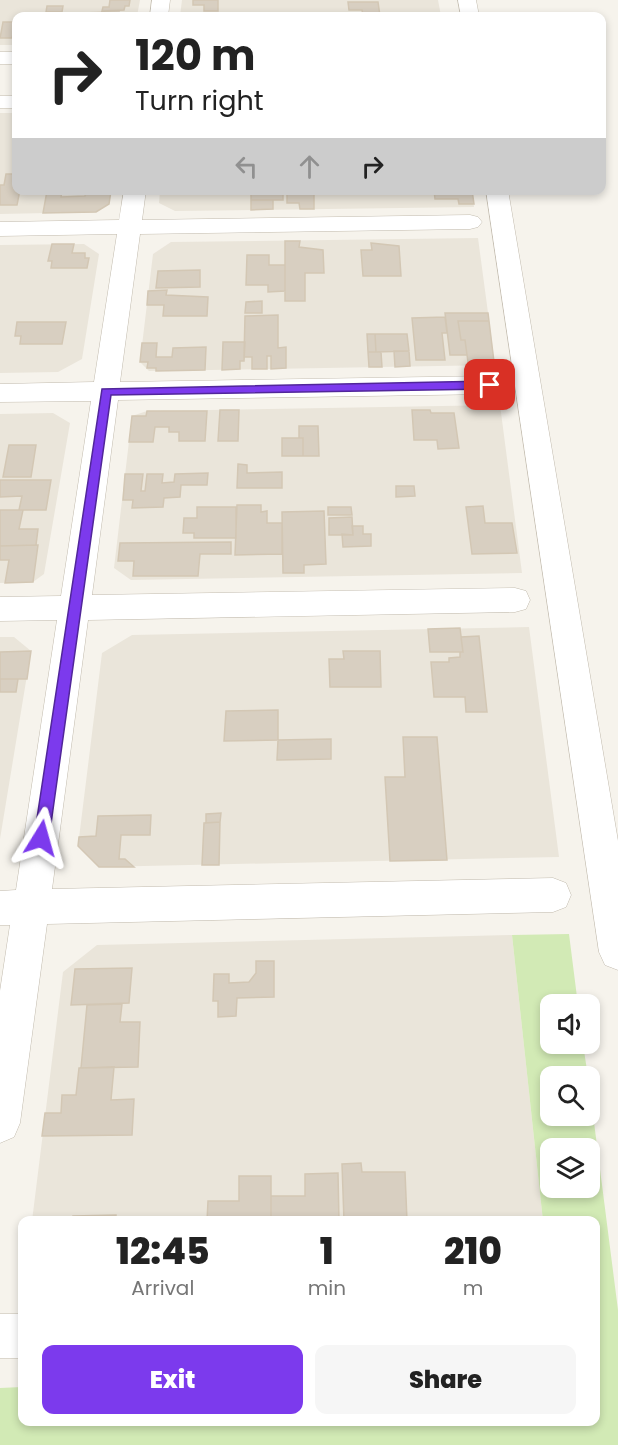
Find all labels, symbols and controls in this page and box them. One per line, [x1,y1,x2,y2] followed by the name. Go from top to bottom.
[135,26,256,85] text: 120 m
[36,36,114,114] icon: right
[135,82,264,119] text: Turn right
[230,150,263,183] icon: left
[293,150,326,183] icon: ahead
[356,150,389,183] icon: right
[464,359,515,410] pin
[473,368,506,401] icon: arrive
[9,806,73,870] position arrow
[540,994,600,1198] map controls
[540,994,600,1054] button: sound
[540,1066,600,1126] button: search
[540,1138,600,1198] button: layers
[116,1226,210,1277] text: 12:45
[320,1226,334,1277] text: 1
[444,1226,502,1277] text: 210
[131,1274,194,1302] text: Arrival
[308,1274,346,1302] text: min
[463,1274,483,1302] text: m
[42,1345,303,1414] button: Exit
[315,1345,576,1414] button: Share

